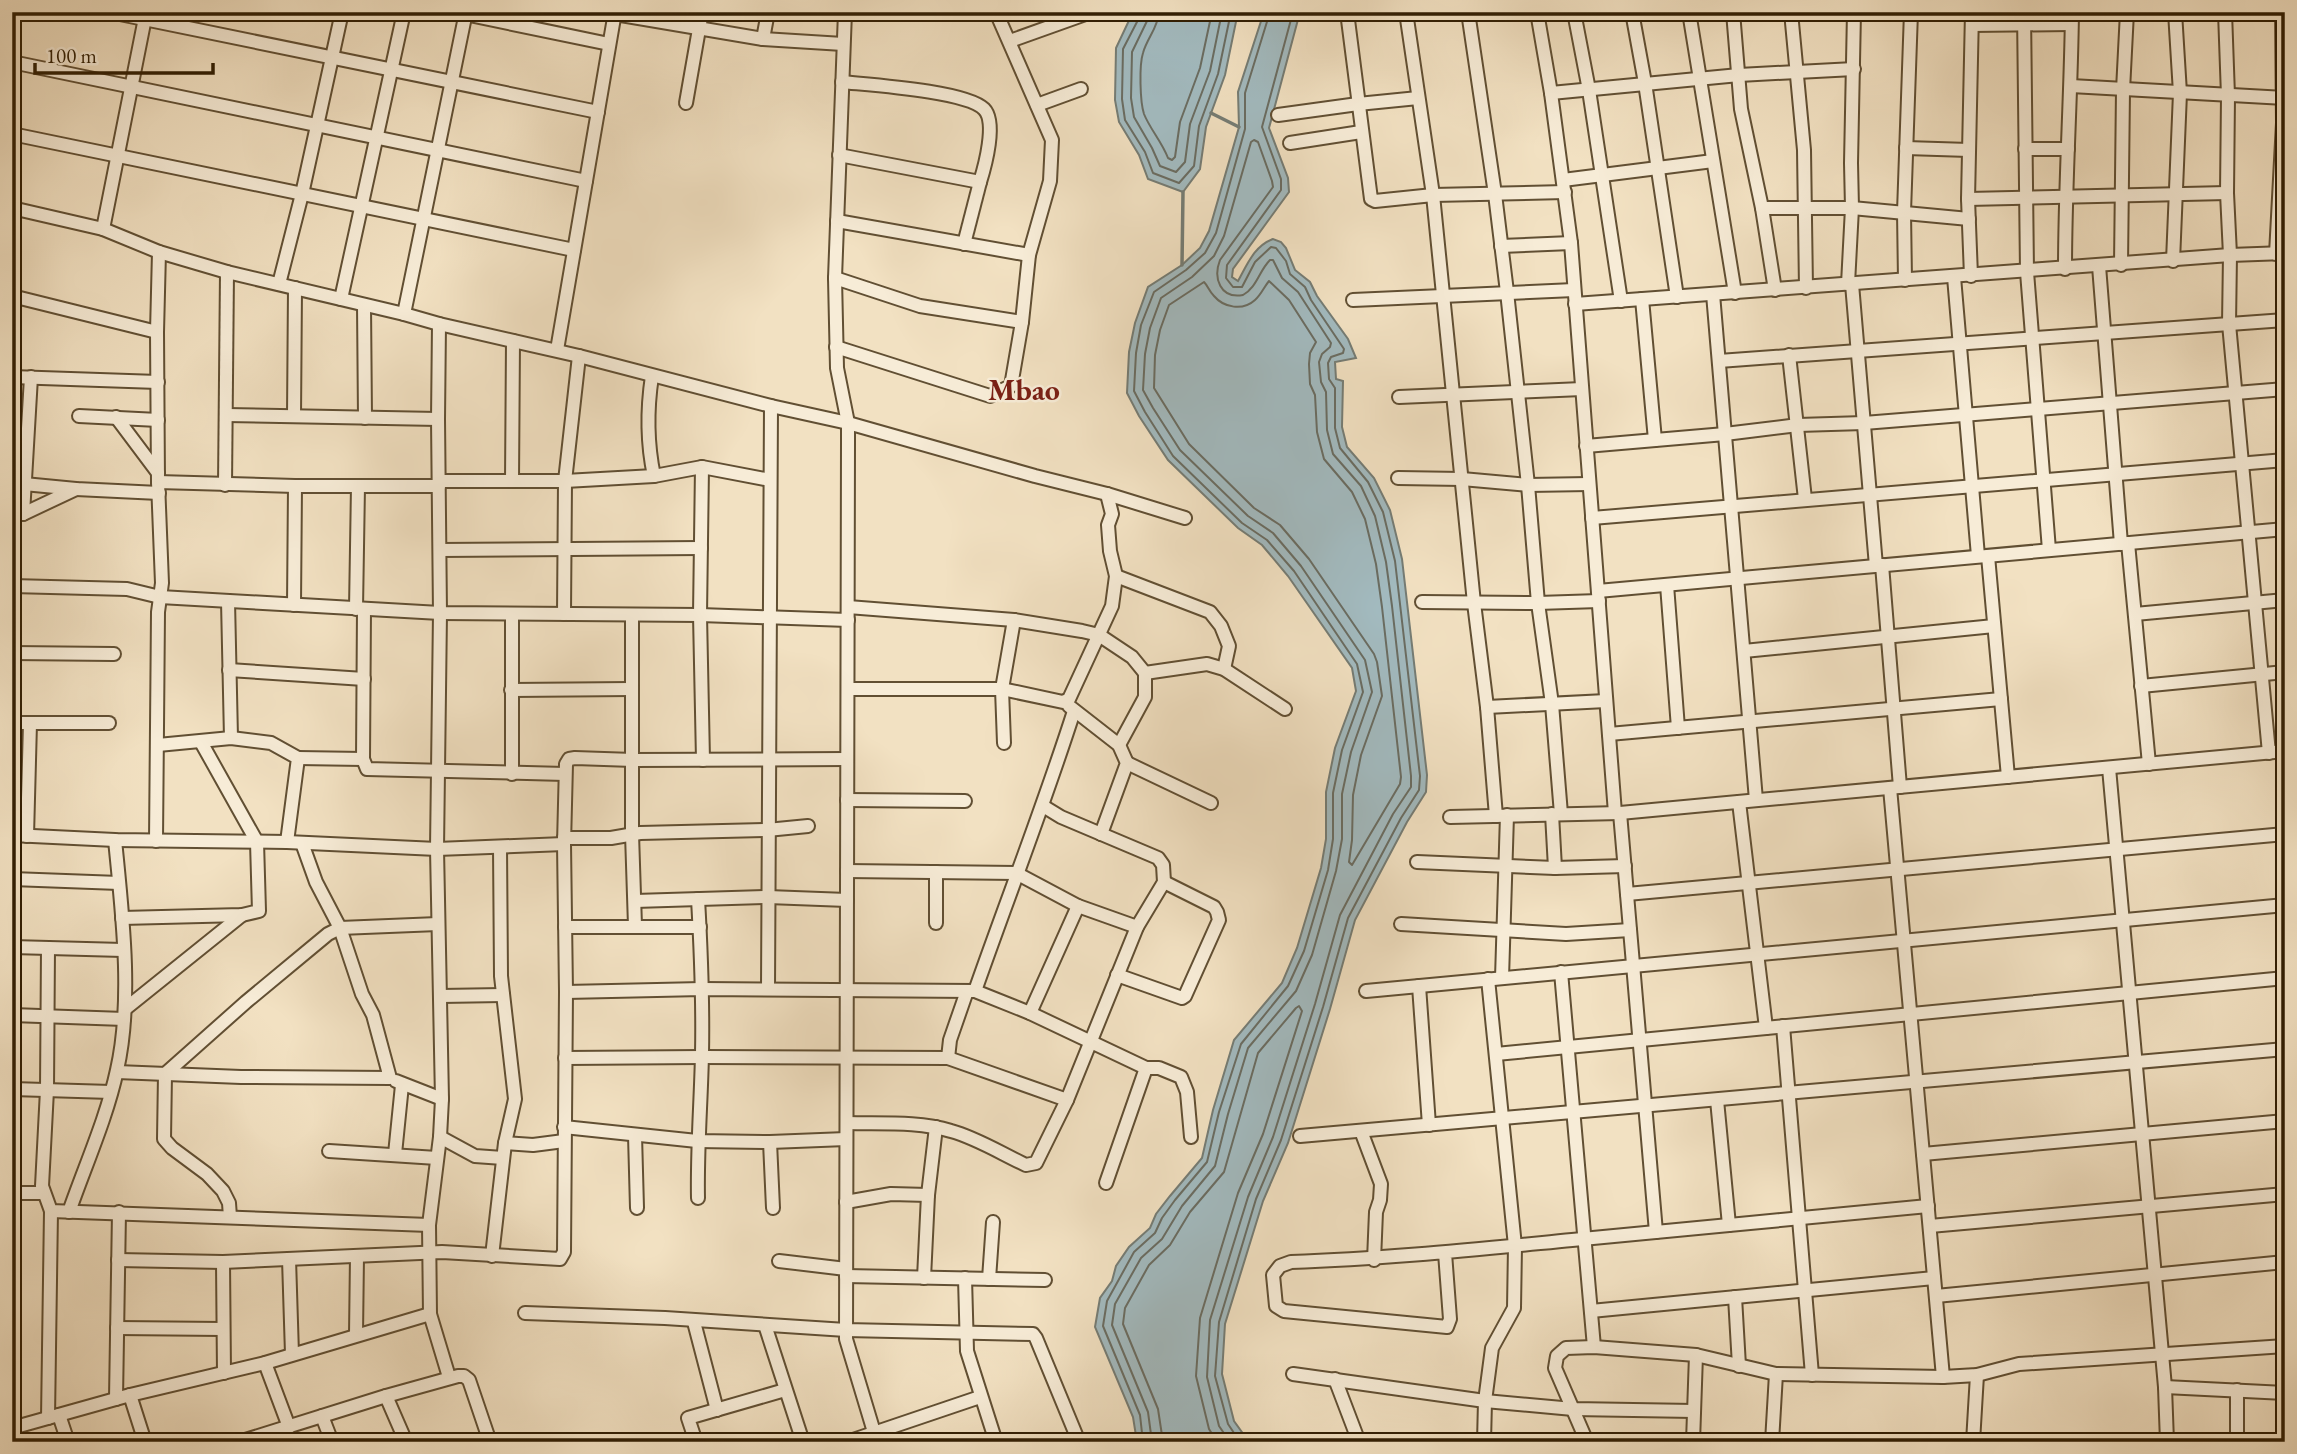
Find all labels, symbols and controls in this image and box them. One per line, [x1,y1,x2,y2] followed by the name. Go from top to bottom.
[35,32,214,76] scale bar
[46,42,97,69] text: 100 m
[988,370,1060,409] district label: Mbao

